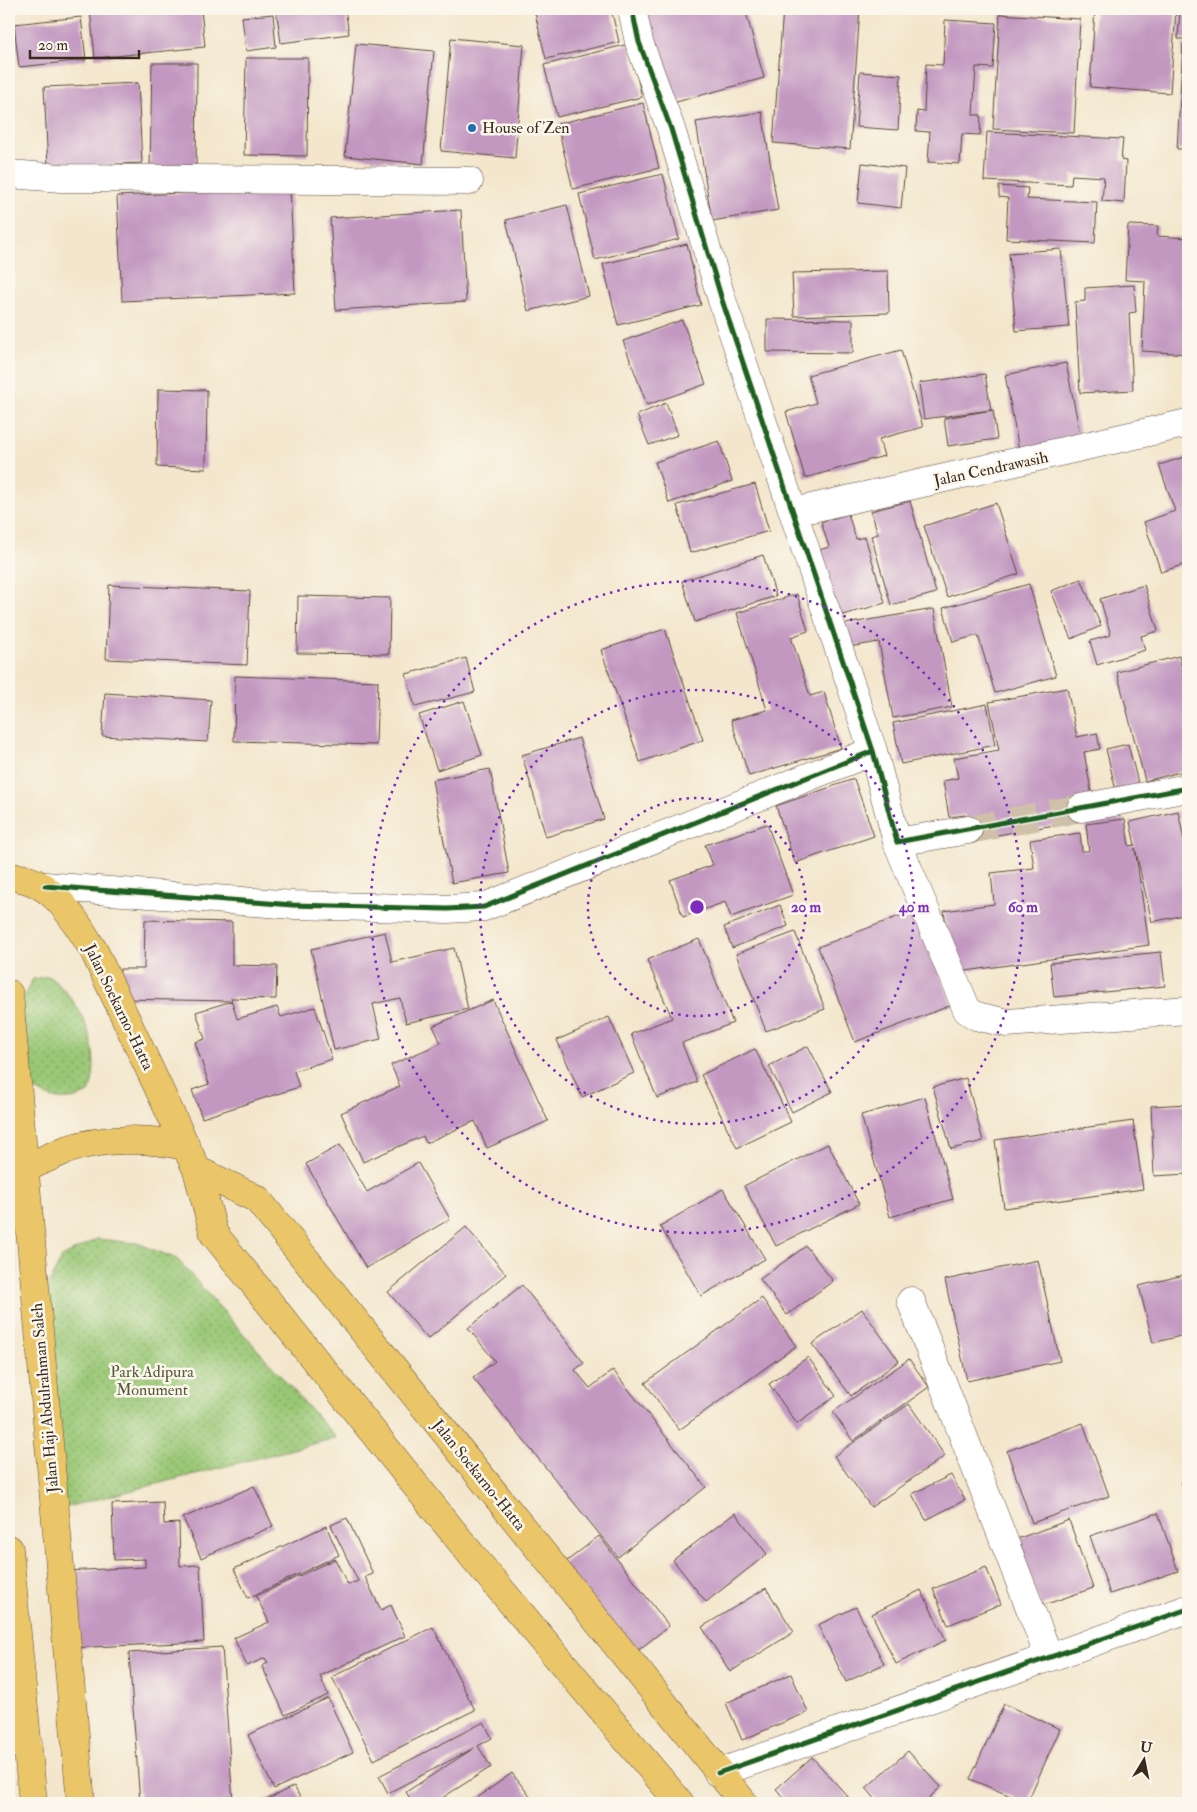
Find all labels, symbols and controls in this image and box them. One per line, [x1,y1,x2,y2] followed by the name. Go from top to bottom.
[30,28,139,60] scale bar
[38,36,68,55] text: 20 m
[482,118,570,138] place label: House of Zen
[466,122,478,134] marker: House of Zen
[931,447,1051,492] street label: Jalan Cendrawasih
[688,898,706,916] centre of rings
[791,898,821,917] text: 20 m
[898,898,930,917] text: 40 m
[1008,898,1038,917] text: 60 m
[78,940,158,1074] street label: Jalan Soekarno-Hatta
[27,1302,64,1495] street label: Jalan Haji Abdulrahman Saleh
[110,1362,194,1400] park label: Park Adipura Monument
[427,1414,530,1536] street label: Jalan Soekarno-Hatta
[1120,1734,1170,1784] north arrow
[1139,1738,1154,1757] text: U

